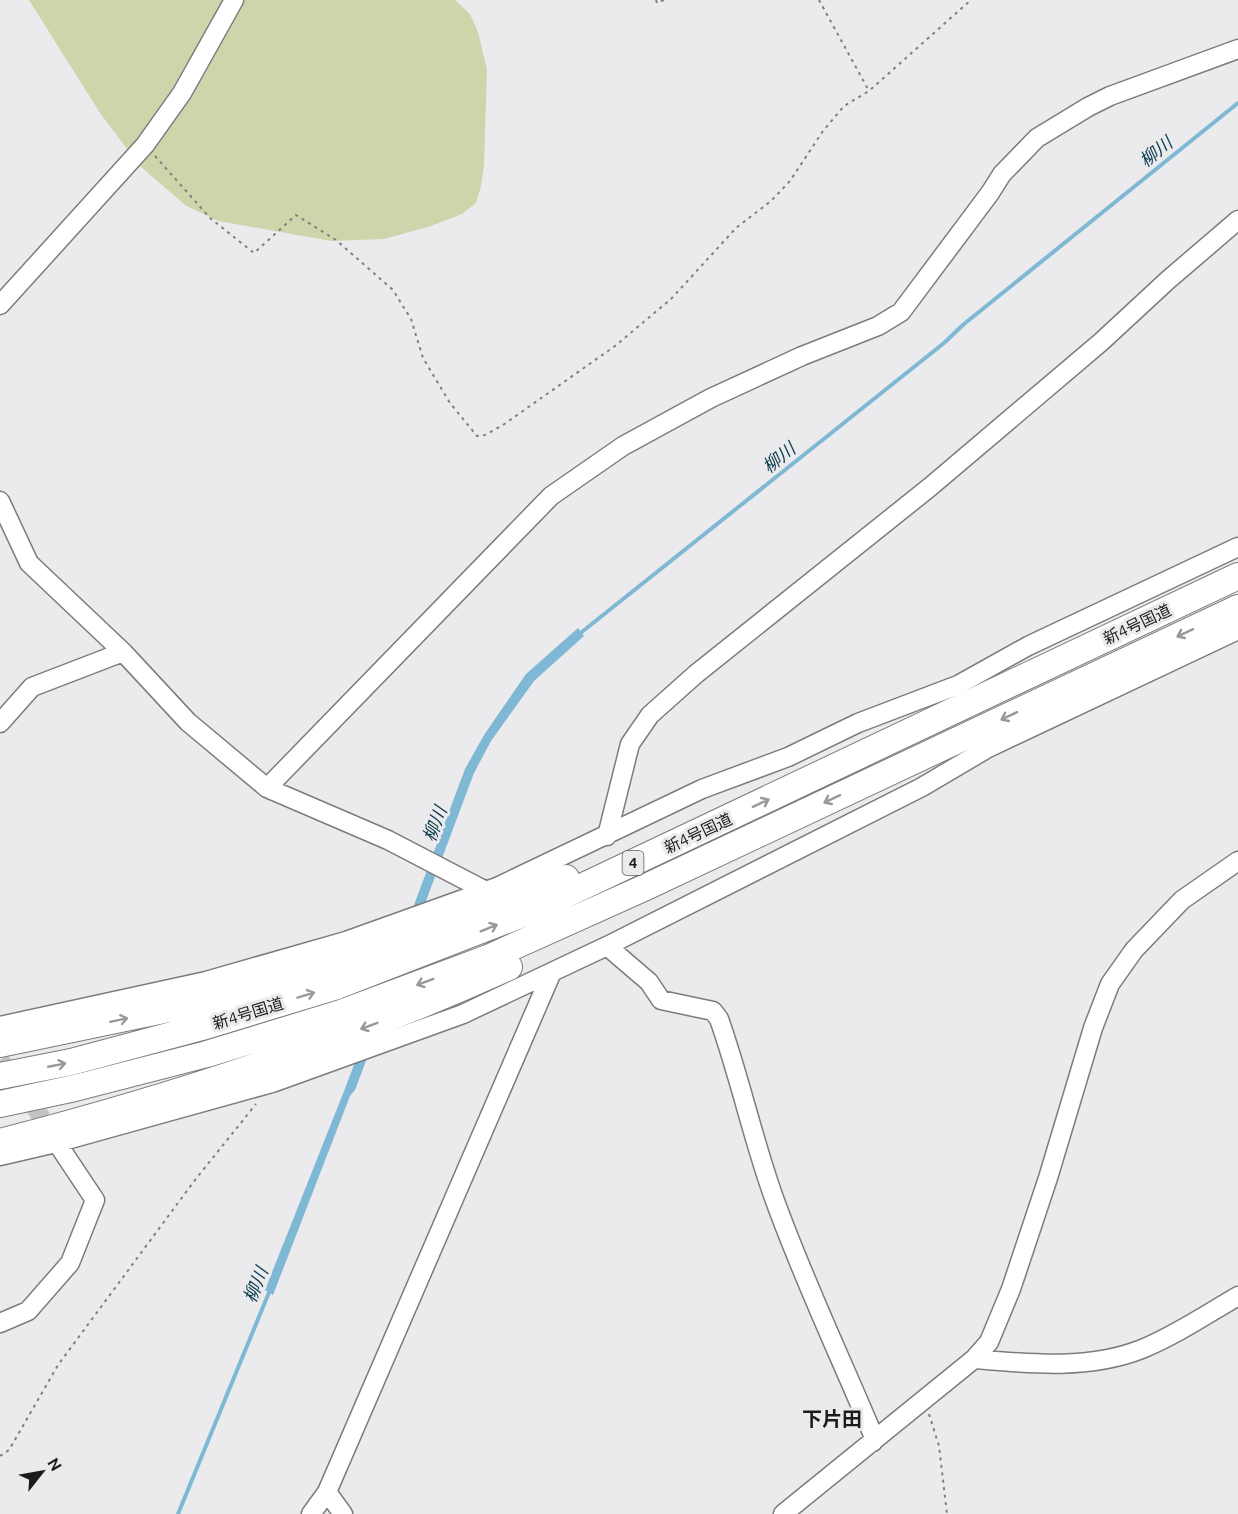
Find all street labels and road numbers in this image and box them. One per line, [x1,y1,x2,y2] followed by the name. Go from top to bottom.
[1100,600,1174,648] street label: 新4号国道
[661,809,735,857] street label: 新4号国道
[622,851,644,875] road number: 4
[210,994,286,1032] street label: 新4号国道

